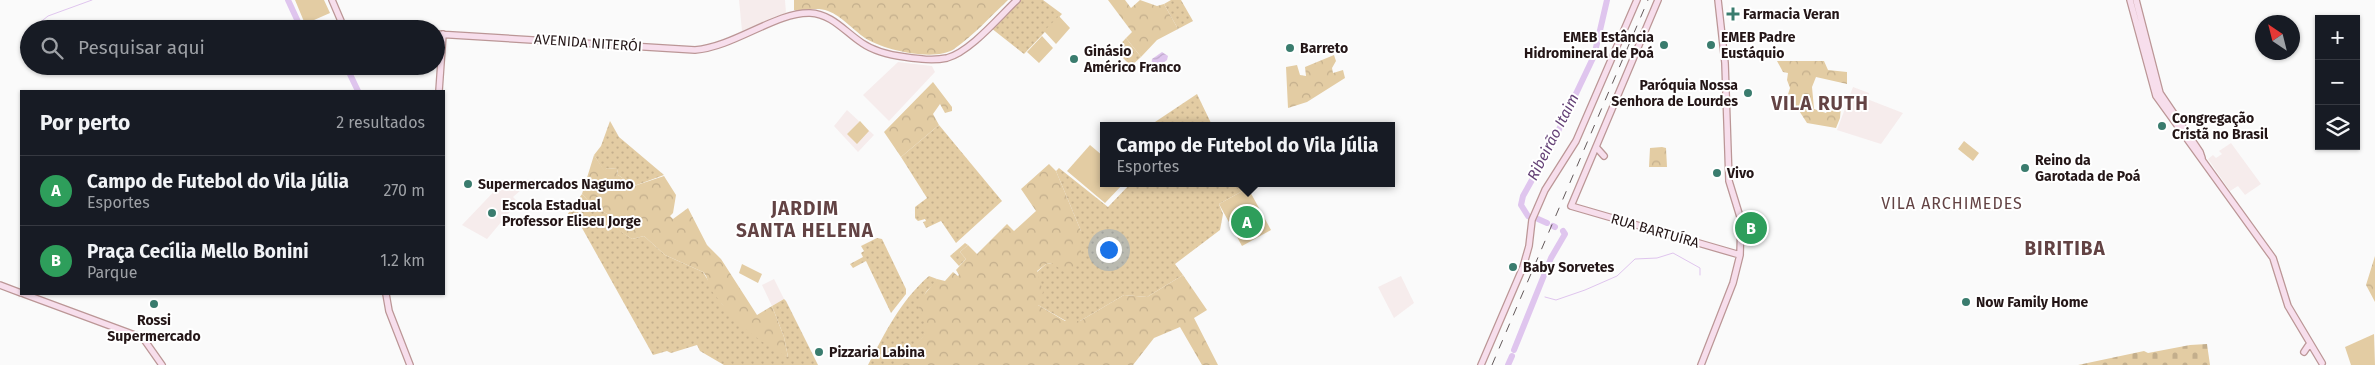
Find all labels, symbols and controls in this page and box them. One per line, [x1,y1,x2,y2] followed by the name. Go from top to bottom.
[1743,6,1840,23] place label: Farmacia Veran
[1727,8,1739,20] marker: Farmacia Veran
[2255,15,2300,60] north arrow
[2315,15,2360,150] map controls
[2315,15,2360,60] button: +
[20,20,445,75] search box
[1524,29,1654,62] place label: EMEB Estância Hidromineral de Poá
[1721,29,1796,62] place label: EMEB Padre Eustáquio
[534,30,643,55] street label: AVENIDA NITERÓI
[38,34,66,62] icon: search
[78,36,205,59] text: Pesquisar aqui
[1658,39,1670,51] marker: EMEB Estância Hidromineral de Poá
[1705,39,1717,51] marker: EMEB Padre Eustáquio
[1300,40,1348,57] place label: Barreto
[1284,42,1296,54] marker: Barreto
[1083,43,1181,76] place label: Ginásio Américo Franco
[1068,53,1080,65] marker: Ginásio Américo Franco
[2315,60,2360,105] button: −
[1611,77,1738,110] place label: Paróquia Nossa Senhora de Lourdes
[1742,87,1754,99] marker: Paróquia Nossa Senhora de Lourdes
[1523,91,1583,183] water label: Ribeirão Itaim
[1770,92,1869,115] district label: VILA RUTH
[2315,105,2360,150] button: layers
[40,110,130,136] text: Por perto
[2172,110,2269,143] place label: Congregação Cristã no Brasil
[336,113,425,132] text: 2 resultados
[2156,120,2168,132] marker: Congregação Cristã no Brasil
[1100,122,1395,187] popup
[1117,134,1379,157] text: Campo de Futebol do Vila Júlia
[2035,152,2141,185] place label: Reino da Garotada de Poá
[1117,157,1179,176] text: Esportes
[2019,162,2031,174] marker: Reino da Garotada de Poá
[1726,165,1754,182] place label: Vivo
[1711,167,1723,179] marker: Vivo
[87,170,349,193] text: Campo de Futebol do Vila Júlia
[478,176,634,193] place label: Supermercados Nagumo
[462,178,474,190] marker: Supermercados Nagumo
[51,181,61,200] text: A
[383,181,425,200] text: 270 m
[87,193,150,212] text: Esportes
[1881,194,2023,213] district label: VILA ARCHIMEDES
[502,197,641,230] place label: Escola Estadual Professor Eliseu Jorge
[736,197,874,242] district label: JARDIM SANTA HELENA
[1231,203,1263,241] pin: A
[486,207,498,219] marker: Escola Estadual Professor Eliseu Jorge
[1609,209,1701,252] street label: RUA BARTUÍRA
[1735,209,1767,247] pin: B
[1096,237,1122,263] your location
[2024,237,2106,260] district label: BIRITIBA
[87,240,309,263] text: Praça Cecília Mello Bonini
[51,251,61,270] text: B
[380,251,425,270] text: 1.2 km
[1523,259,1615,276] place label: Baby Sorvetes
[1507,261,1519,273] marker: Baby Sorvetes
[87,263,137,282] text: Parque
[1976,294,2089,311] place label: Now Family Home
[1960,296,1972,308] marker: Now Family Home
[148,298,160,310] marker: Rossi Supermercado
[107,312,201,345] place label: Rossi Supermercado
[829,344,925,361] place label: Pizzaria Labina
[813,346,825,358] marker: Pizzaria Labina

